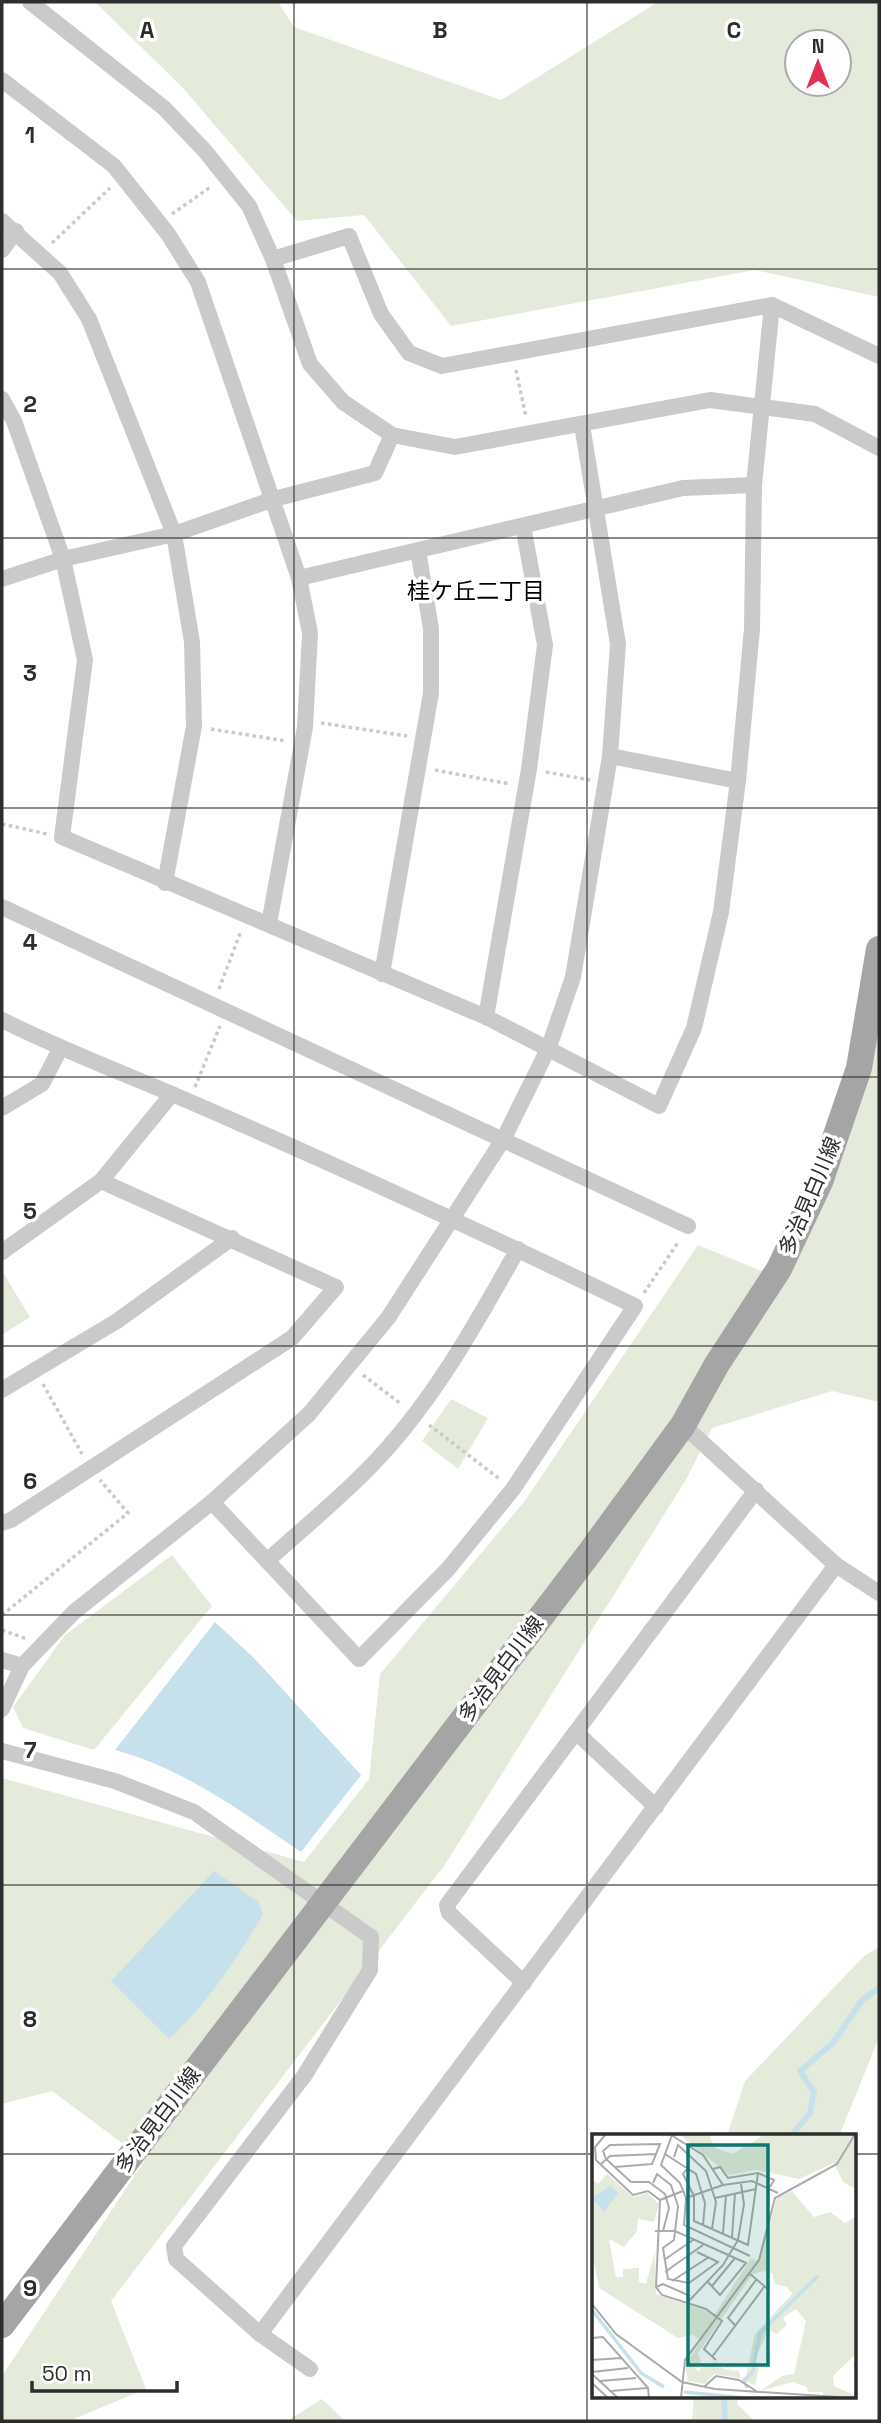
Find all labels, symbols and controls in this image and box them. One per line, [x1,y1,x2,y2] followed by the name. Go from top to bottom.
[140,15,155,45] text: A
[432,15,448,45] text: B
[727,15,741,45] text: C
[783,28,853,98] north arrow
[812,34,824,59] text: N
[25,120,35,150] text: 1
[23,389,37,419] text: 2
[407,576,545,606] district label: 桂ケ丘二丁目
[23,658,37,688] text: 3
[23,927,38,957] text: 4
[772,1133,847,1259] street label: 多治見白川線
[23,1196,37,1226] text: 5
[23,1466,37,1496] text: 6
[452,1610,549,1727] street label: 多治見白川線
[24,1735,37,1765] text: 7
[23,2004,37,2034] text: 8
[109,2061,206,2178] street label: 多治見白川線
[592,2134,856,2398] inset map
[23,2273,37,2303] text: 9
[32,2350,177,2394] scale bar
[42,2360,92,2387] text: 50 m

